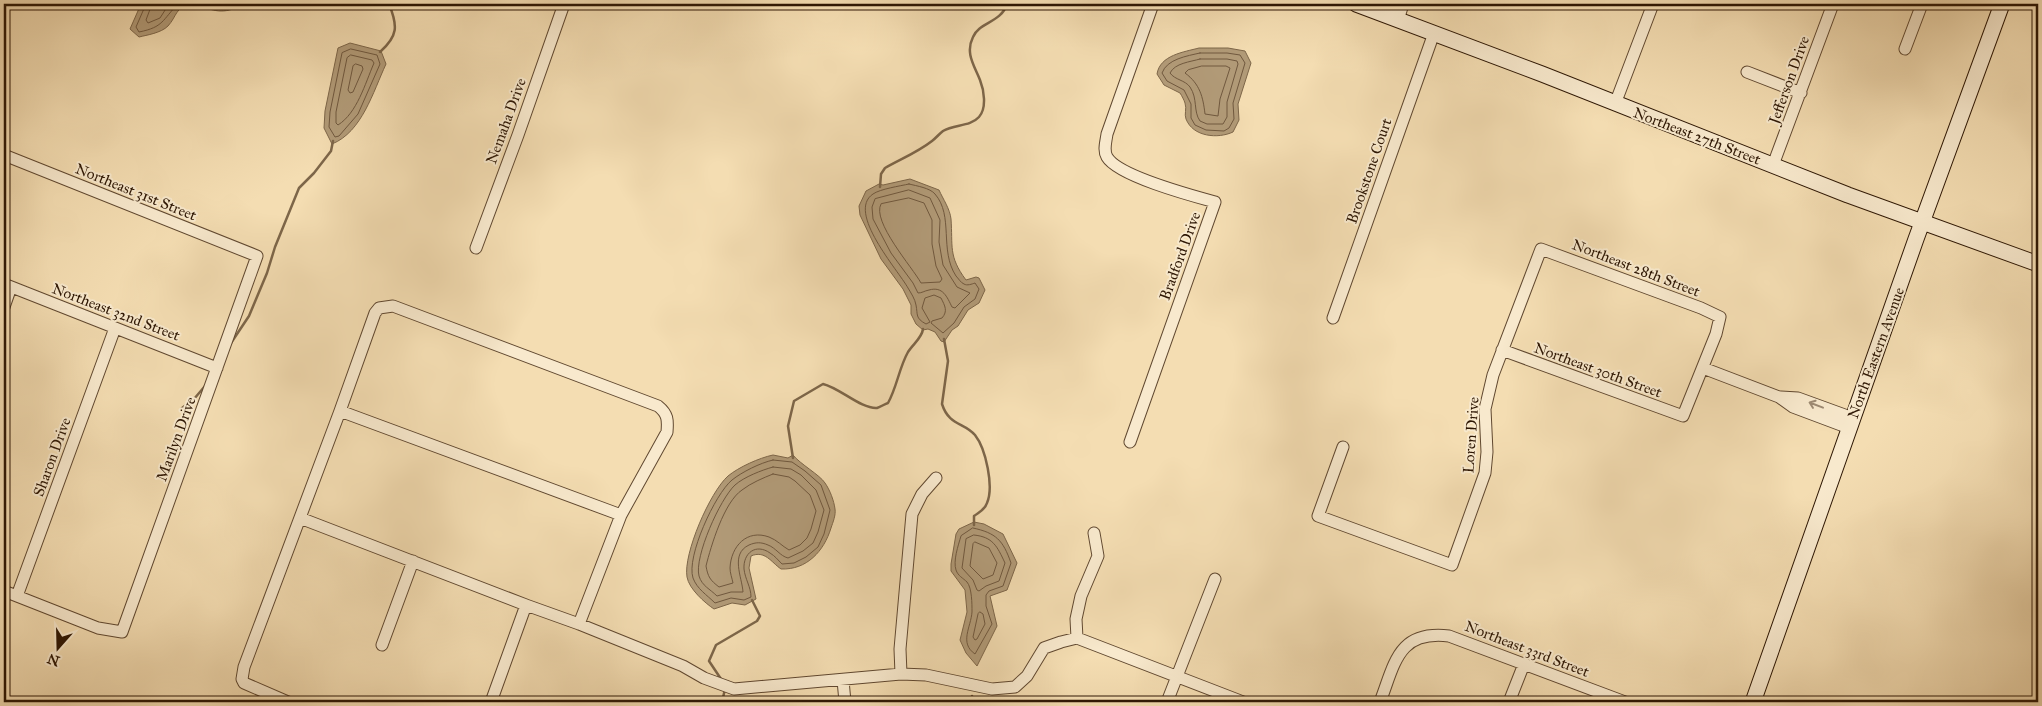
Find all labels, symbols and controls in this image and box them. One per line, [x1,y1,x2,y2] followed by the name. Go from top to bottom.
[1764,34,1814,129] street label: Jefferson Drive
[482,76,530,166] street label: Nemaha Drive
[1631,103,1764,169] street label: Northeast 27th Street
[1343,115,1396,226] street label: Brookstone Court
[73,159,200,225] street label: Northeast 31st Street
[1156,209,1204,303] street label: Bradford Drive
[1570,235,1703,301] street label: Northeast 28th Street
[50,279,183,345] street label: Northeast 32nd Street
[1844,285,1908,421] street label: North Eastern Avenue
[1532,338,1665,402] street label: Northeast 30th Street
[152,394,200,484] street label: Marilyn Drive
[1459,396,1483,474] street label: Loren Drive
[1809,400,1825,409] one-way arrow
[29,415,75,499] street label: Sharon Drive
[1462,617,1592,681] street label: Northeast 33rd Street
[32,624,82,674] north arrow
[45,650,62,670] text: N

